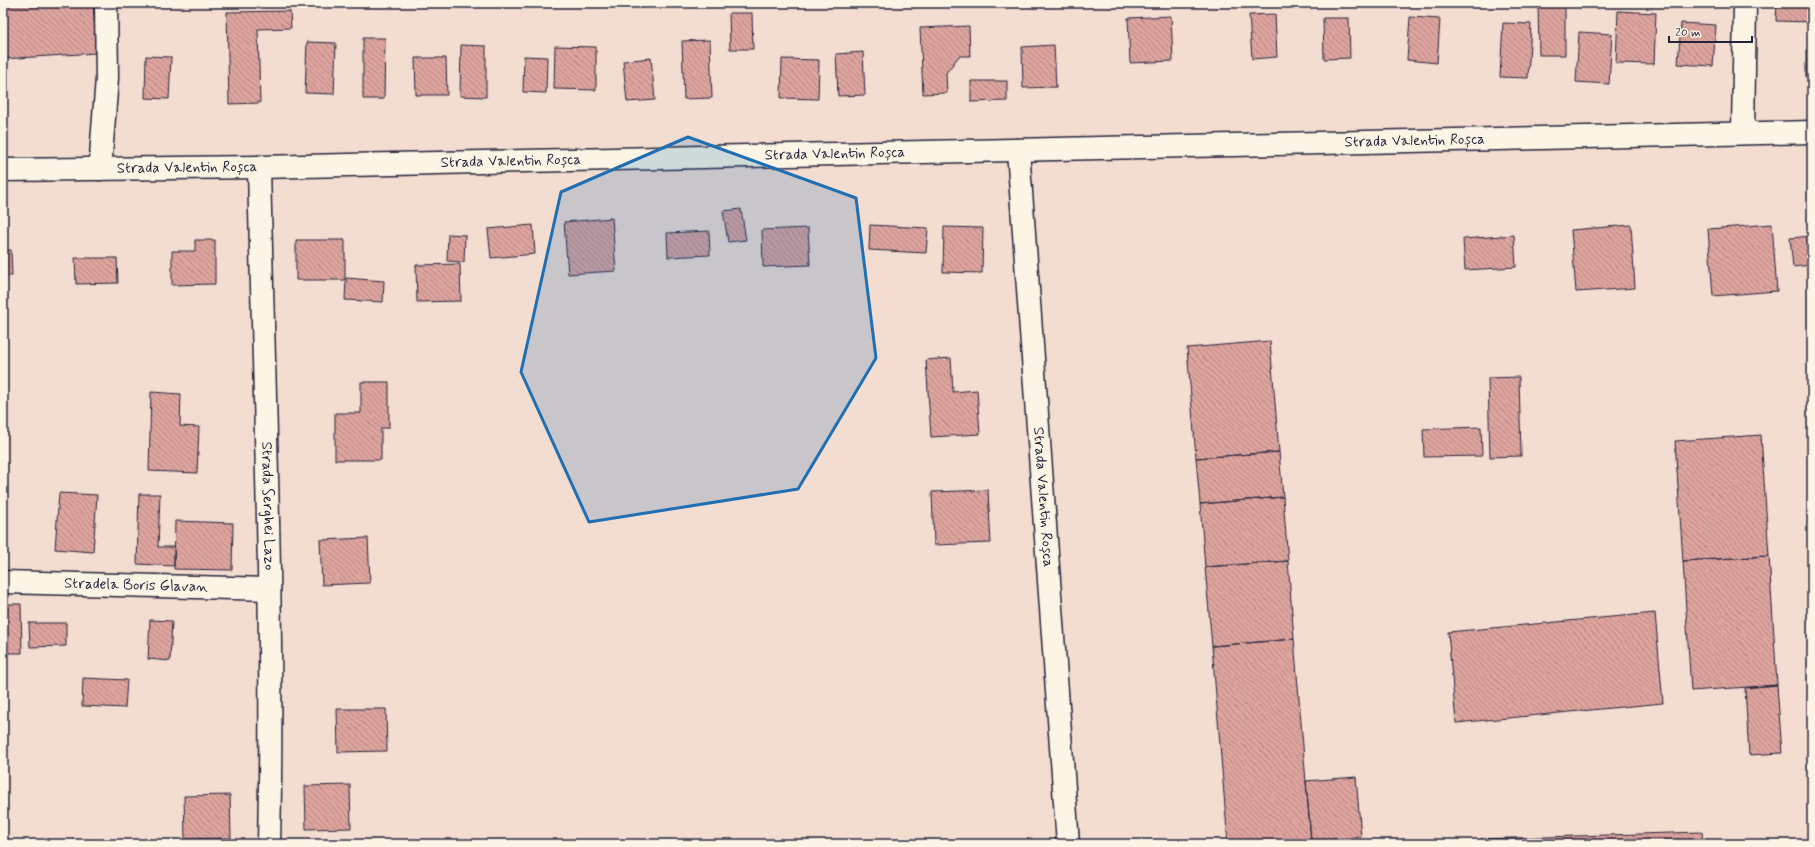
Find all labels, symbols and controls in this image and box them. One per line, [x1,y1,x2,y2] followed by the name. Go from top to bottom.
[1669,18,1752,44] scale bar
[1675,25,1701,41] text: 20 m
[1344,129,1485,153] street label: Strada Valentin Roșca
[764,142,906,166] street label: Strada Valentin Roșca
[441,150,582,173] street label: Strada Valentin Roșca
[117,157,258,179] street label: Strada Valentin Roșca
[1028,426,1058,568] street label: Strada Valentin Roșca
[256,441,279,570] street label: Strada Serghei Lazo
[64,574,208,597] street label: Stradela Boris Glavan

